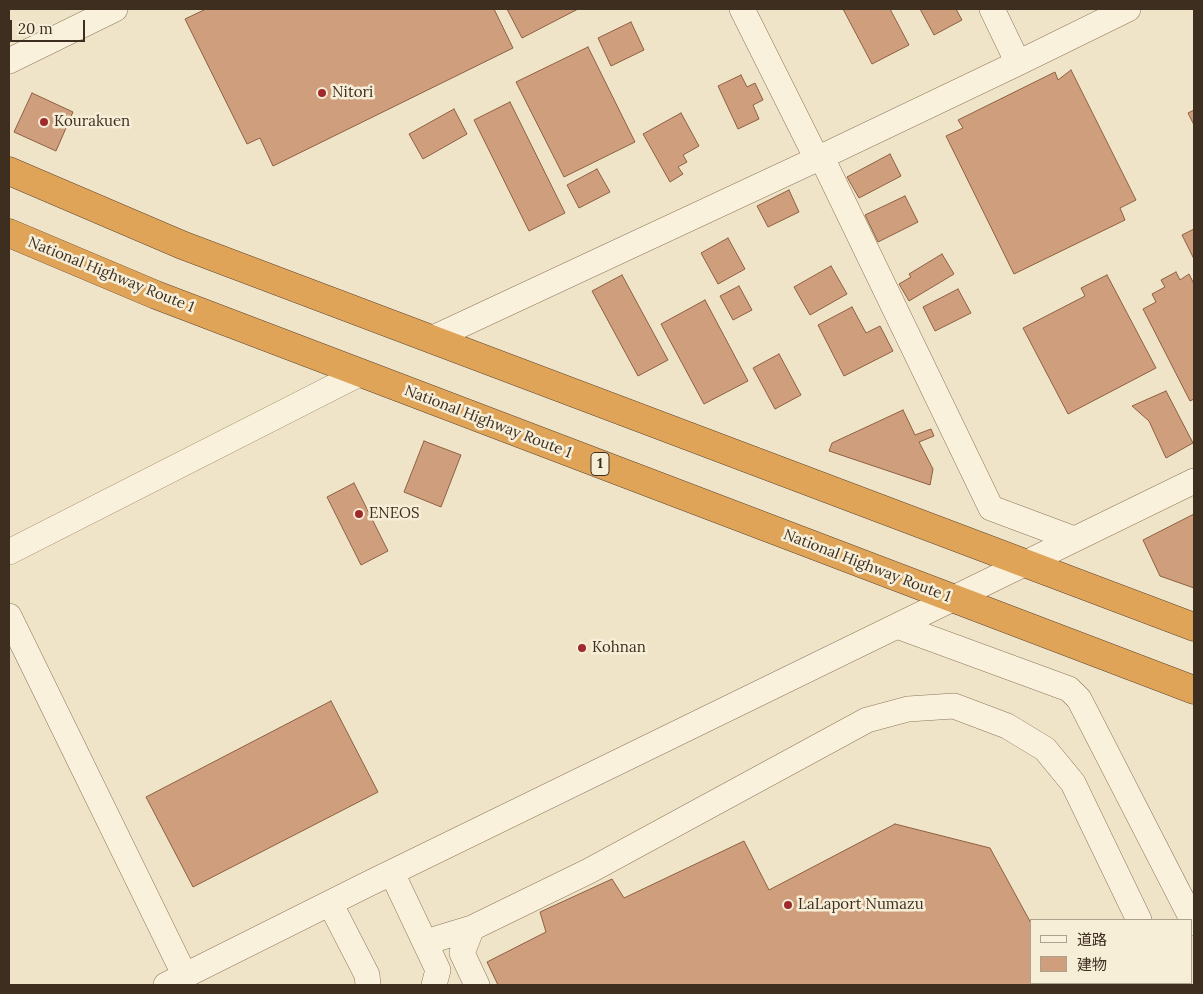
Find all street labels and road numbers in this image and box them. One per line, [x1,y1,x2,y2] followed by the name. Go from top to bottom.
[25,233,197,317] street label: National Highway Route 1
[402,382,574,462] street label: National Highway Route 1
[591,452,609,476] road number: 1
[781,526,953,606] street label: National Highway Route 1

